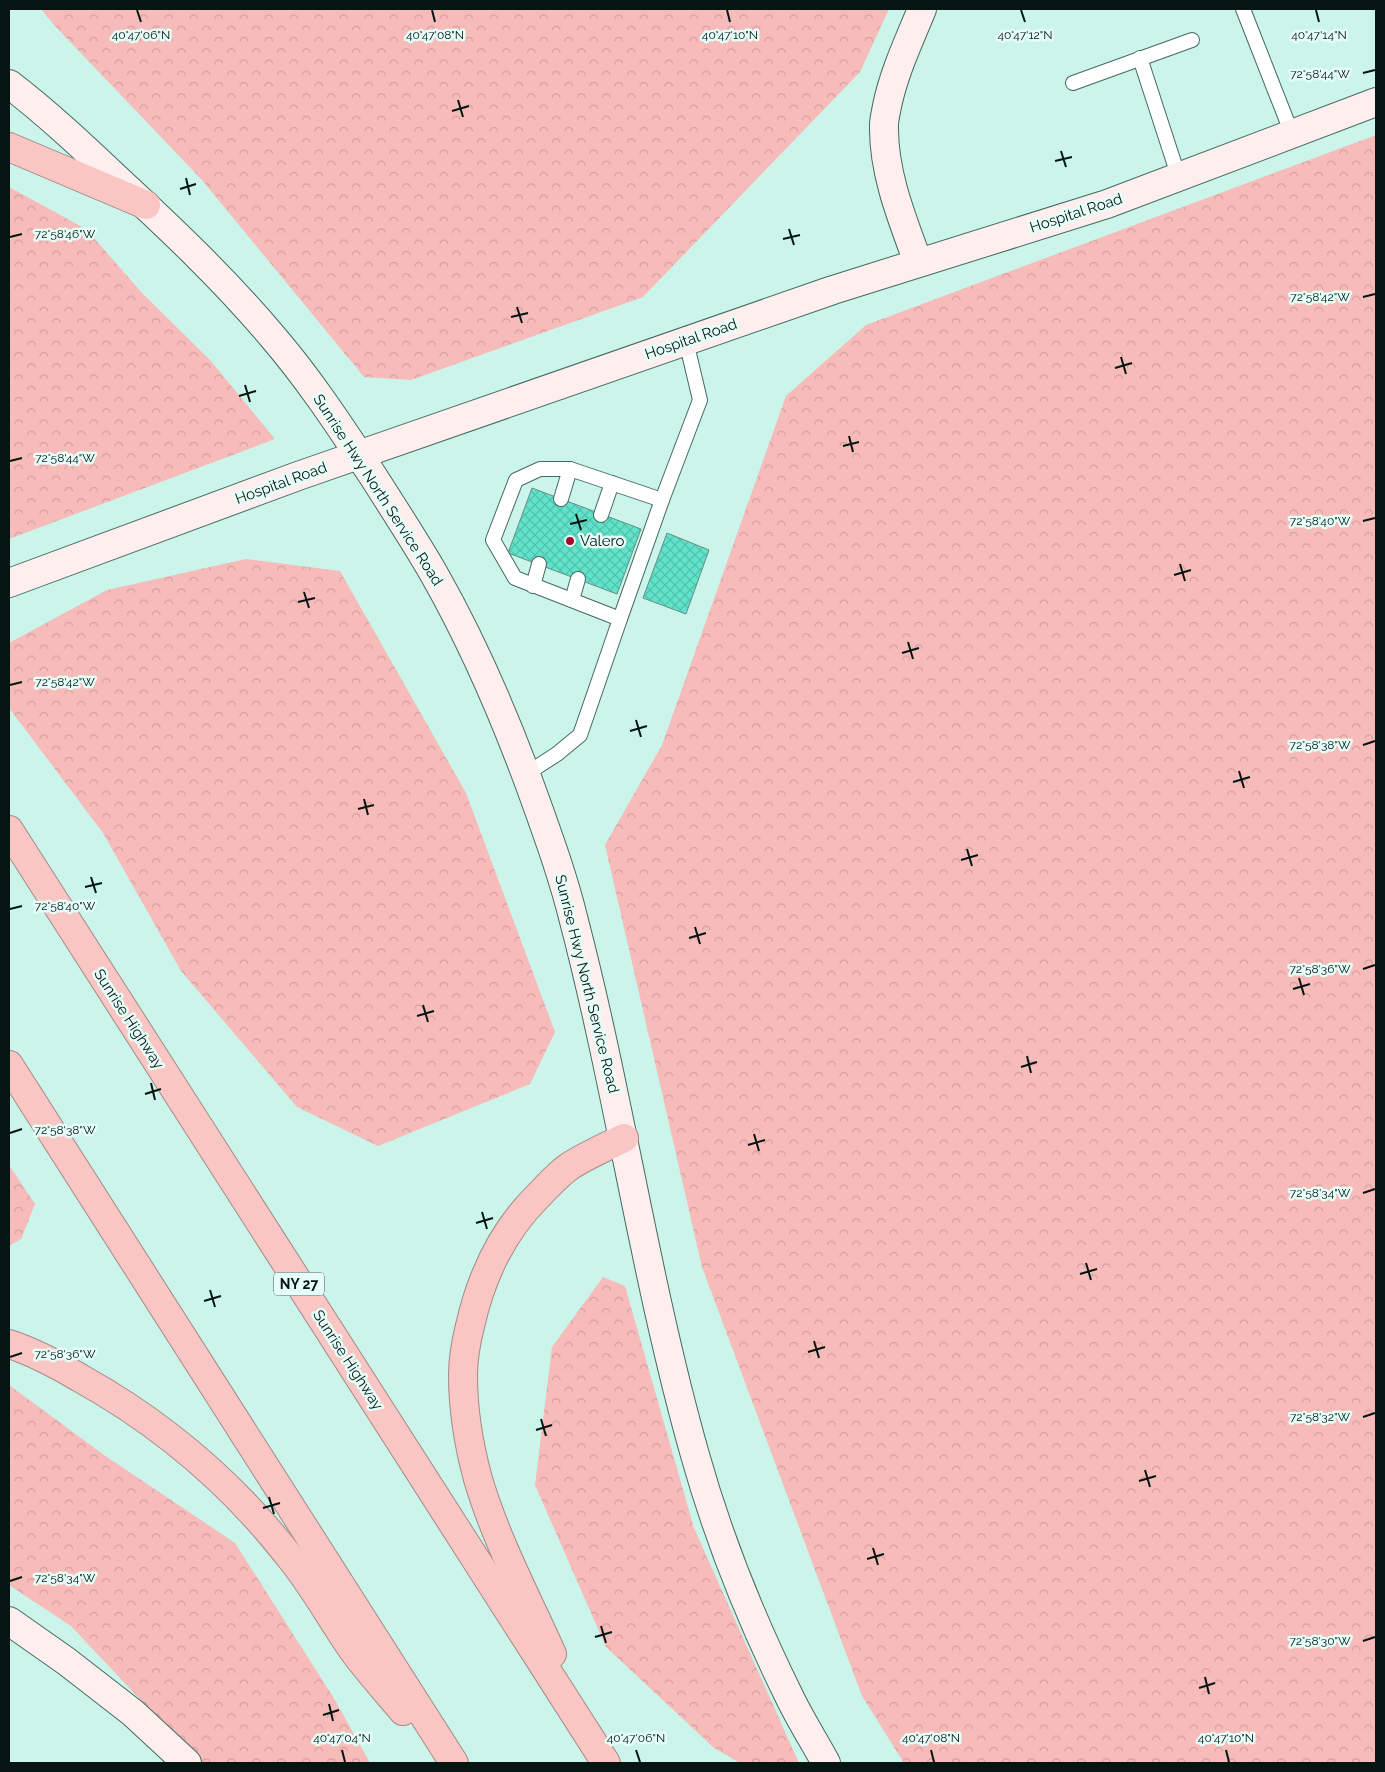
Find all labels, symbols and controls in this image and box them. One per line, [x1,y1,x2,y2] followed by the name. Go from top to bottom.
[112,28,170,42] text: 40°47'06"N
[406,28,464,42] text: 40°47'08"N
[702,28,758,42] text: 40°47'10"N
[997,28,1053,42] text: 40°47'12"N
[1291,28,1347,42] text: 40°47'14"N
[1290,67,1350,81] text: 72°58'44"W
[1027,190,1125,236] street label: Hospital Road
[35,227,96,241] text: 72°58'46"W
[1290,290,1350,304] text: 72°58'42"W
[643,315,739,363] street label: Hospital Road
[309,391,447,589] street label: Sunrise Hwy North Service Road
[35,451,95,465] text: 72°58'44"W
[233,458,329,508] street label: Hospital Road
[1290,514,1351,528] text: 72°58'40"W
[580,532,624,550] place label: Valero
[564,535,576,547] marker: Valero
[35,675,95,689] text: 72°58'42"W
[1289,738,1351,752] text: 72°58'38"W
[551,873,623,1095] street label: Sunrise Hwy North Service Road
[35,899,96,913] text: 72°58'40"W
[1289,962,1351,976] text: 72°58'36"W
[90,966,168,1072] street label: Sunrise Highway
[34,1123,96,1137] text: 72°58'38"W
[1290,1186,1351,1200] text: 72°58'34"W
[274,1272,324,1296] road number: NY 27
[309,1307,387,1413] street label: Sunrise Highway
[34,1347,96,1361] text: 72°58'36"W
[1290,1410,1351,1424] text: 72°58'32"W
[35,1571,96,1585] text: 72°58'34"W
[1289,1634,1351,1648] text: 72°58'30"W
[313,1731,371,1745] text: 40°47'04"N
[607,1731,665,1745] text: 40°47'06"N
[902,1731,960,1745] text: 40°47'08"N
[1198,1731,1254,1745] text: 40°47'10"N

